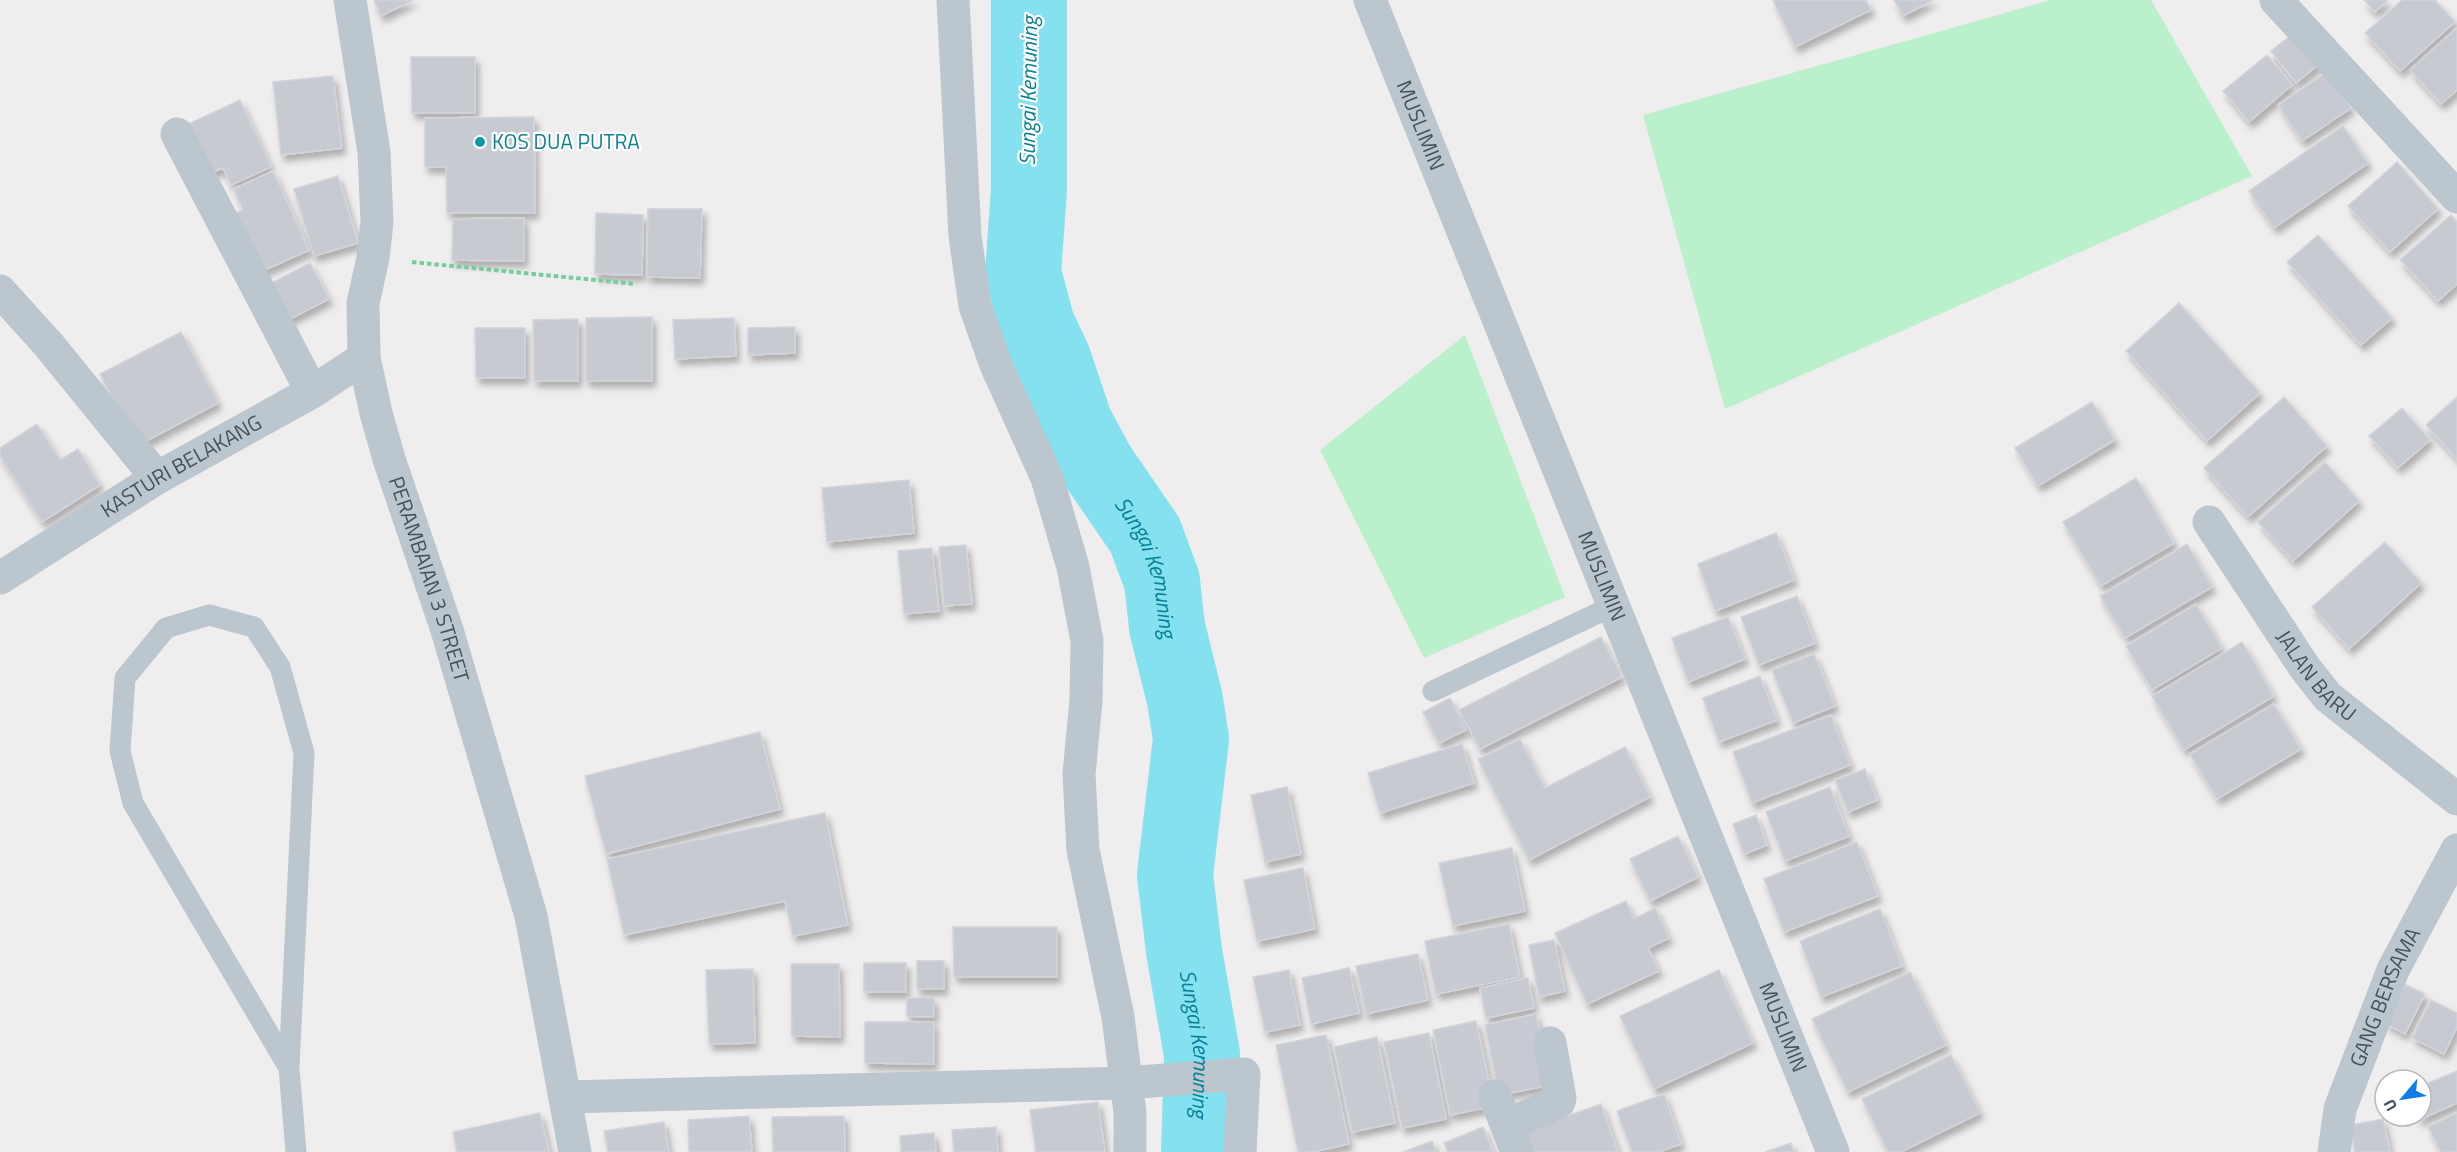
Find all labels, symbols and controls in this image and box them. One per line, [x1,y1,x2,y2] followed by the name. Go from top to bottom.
[1010,13,1046,166] water label: Sungai Kemuning
[1389,75,1454,175] street label: MUSLIMIN
[492,125,640,157] place label: KOS DUA PUTRA
[473,135,487,149] marker: KOS DUA PUTRA
[94,406,267,525] street label: KASTURI BELAKANG
[381,472,478,686] street label: PERAMBAIAN 3 STREET
[1106,490,1187,644] water label: Sungai Kemuning
[1570,526,1635,626] street label: MUSLIMIN
[2269,623,2364,729] street label: JALAN BARU
[2341,921,2428,1071] street label: GANG BERSAMA
[1171,967,1219,1121] water label: Sungai Kemuning
[1751,977,1816,1077] street label: MUSLIMIN
[2373,1068,2433,1128] north arrow
[2377,1095,2403,1116] text: U

